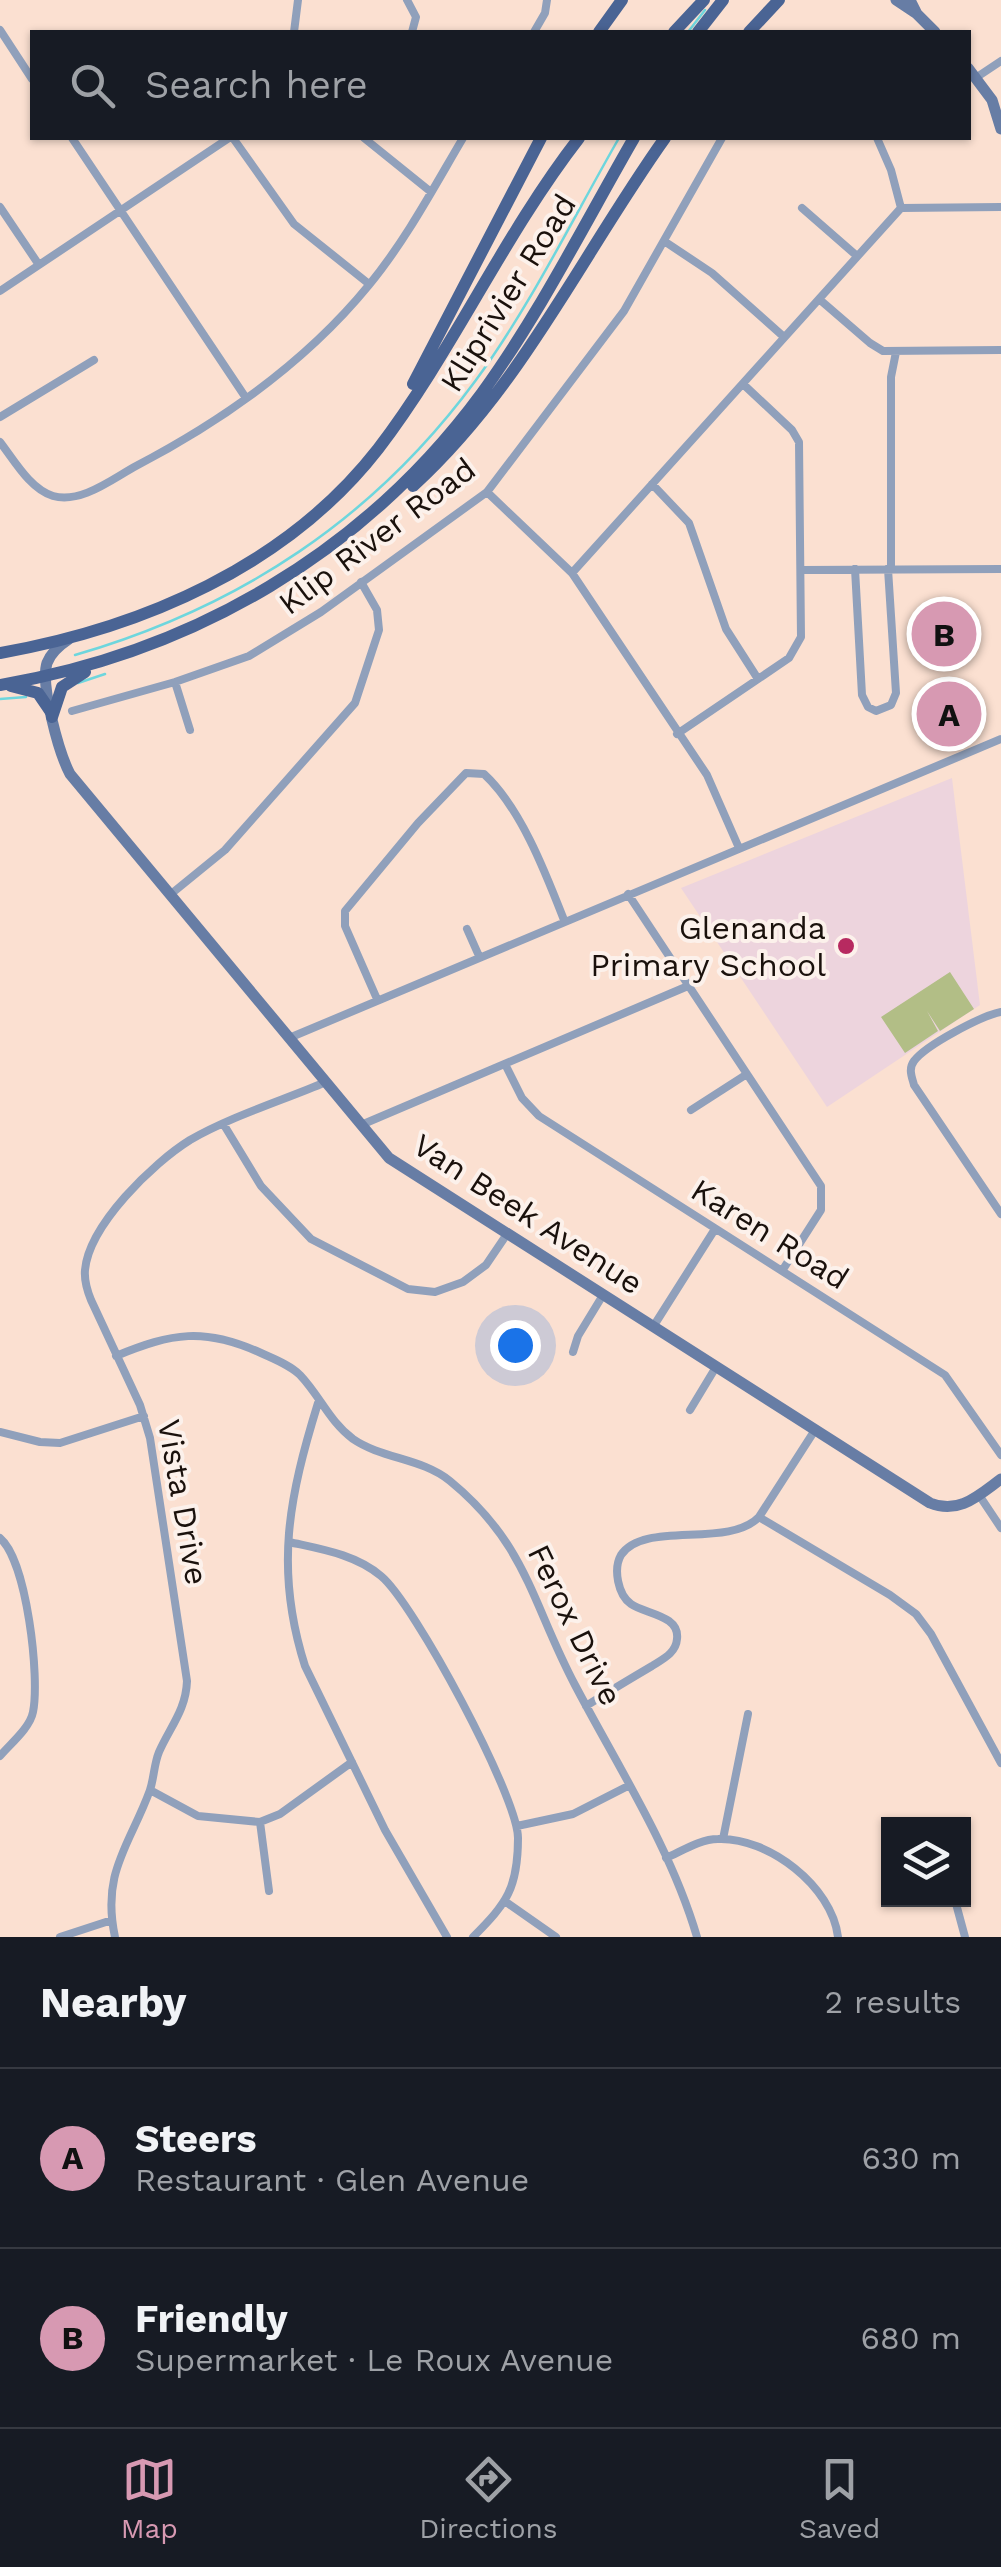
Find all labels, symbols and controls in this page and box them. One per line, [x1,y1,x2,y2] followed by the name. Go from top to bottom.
[30,30,971,140] search box
[65,58,120,113] icon: search
[145,63,368,107] text: Search here
[432,187,584,399] street label: Kliprivier Road
[271,450,483,622] street label: Klip River Road
[912,596,976,672] pin: B
[916,676,982,752] pin: A
[590,909,826,984] place label: Glenanda Primary School
[835,935,857,957] marker: Glenanda Primary School
[406,1126,650,1302] street label: Van Beek Avenue
[684,1171,856,1297] street label: Karen Road
[490,1320,541,1371] your location
[150,1416,216,1588] street label: Vista Drive
[520,1538,630,1712] street label: Ferox Drive
[881,1817,971,1907] map controls
[881,1817,971,1907] button: layers
[40,1978,187,2027] text: Nearby
[824,1983,961,2021] text: 2 results
[135,2117,256,2161] text: Steers
[62,2139,83,2177] text: A
[862,2139,961,2177] text: 630 m
[135,2161,529,2199] text: Restaurant · Glen Avenue
[135,2297,288,2341] text: Friendly
[62,2319,83,2357] text: B
[861,2319,961,2357] text: 680 m
[135,2341,613,2379] text: Supermarket · Le Roux Avenue
[121,2452,178,2545] tab: Map
[419,2452,558,2545] tab: Directions
[799,2452,880,2545] tab: Saved

